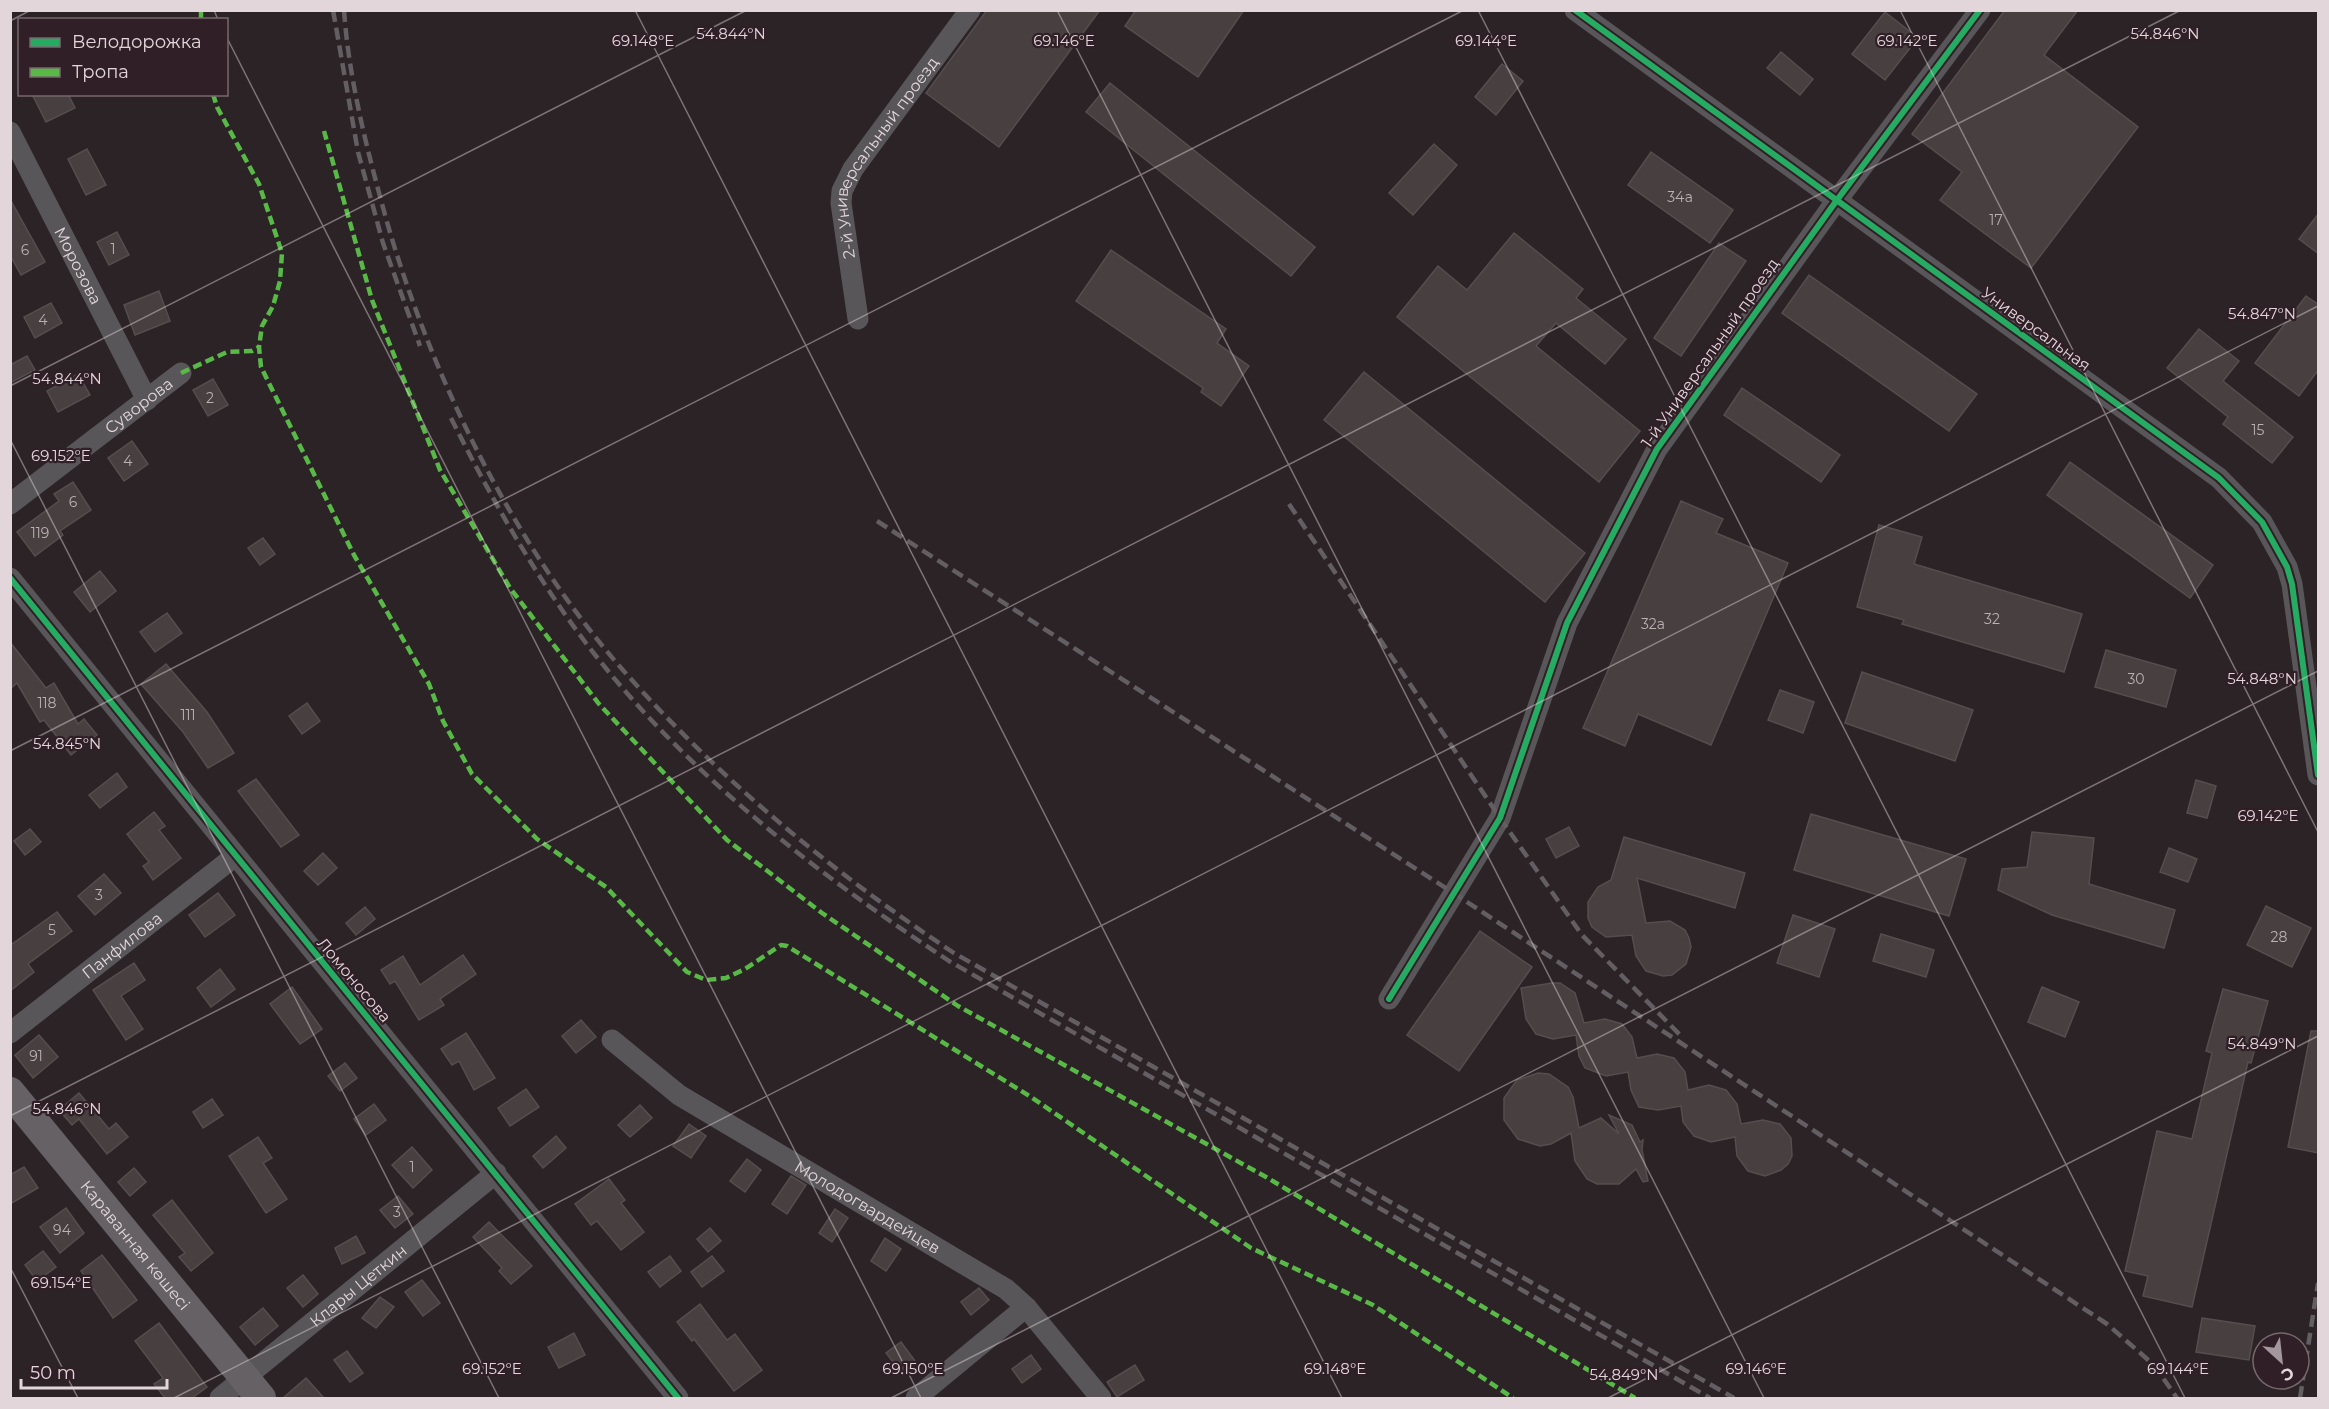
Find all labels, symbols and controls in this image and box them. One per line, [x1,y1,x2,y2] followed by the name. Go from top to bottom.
[18,18,228,96] legend
[696,24,766,43] text: 54.844°N
[2131,24,2199,43] text: 54.846°N
[72,31,201,53] text: Велодорожка
[612,31,674,50] text: 69.148°E
[1033,31,1095,50] text: 69.146°E
[1455,31,1517,50] text: 69.144°E
[1876,31,1938,50] text: 69.142°E
[831,53,942,260] street label: 2-й Универсальный проезд
[72,61,129,83] text: Тропа
[1667,188,1693,206] house number: 34а
[1989,211,2003,229] house number: 17
[51,224,106,308] street label: Морозова
[110,240,116,258] house number: 1
[21,241,30,259] house number: 6
[1637,255,1783,451] street label: 1-й Универсальный проезд
[1978,283,2094,375] street label: Универсальная
[2228,304,2296,323] text: 54.847°N
[38,311,48,329] house number: 4
[32,369,102,388] text: 54.844°N
[101,373,176,438] street label: Суворова
[206,389,214,407] house number: 2
[2252,421,2265,439] house number: 15
[31,446,91,465] text: 69.152°E
[123,452,133,470] house number: 4
[69,493,78,511] house number: 6
[31,524,49,542] house number: 119
[1984,610,2000,628] house number: 32
[1641,615,1665,633] house number: 32а
[2227,669,2297,688] text: 54.848°N
[2127,670,2145,688] house number: 30
[37,694,57,712] house number: 118
[180,706,196,724] house number: 111
[33,734,101,753] text: 54.845°N
[2237,806,2299,825] text: 69.142°E
[95,886,103,904] house number: 3
[78,908,165,982] street label: Панфилова
[48,921,56,939] house number: 5
[2271,928,2288,946] house number: 28
[313,934,395,1026] street label: Ломоносова
[2227,1034,2297,1053] text: 54.849°N
[29,1047,43,1065] house number: 91
[33,1099,101,1118] text: 54.846°N
[791,1156,944,1257] street label: Молодогвардейцев
[409,1158,415,1176] house number: 1
[77,1176,194,1314] street label: Караванная көшесі
[393,1203,401,1221] house number: 3
[53,1221,72,1239] house number: 94
[306,1240,410,1331] street label: Клары Цеткин
[31,1273,91,1292] text: 69.154°E
[2251,1331,2311,1391] north arrow
[21,1352,166,1390] scale bar
[462,1359,522,1378] text: 69.152°E
[882,1359,944,1378] text: 69.150°E
[1304,1359,1366,1378] text: 69.148°E
[1725,1359,1787,1378] text: 69.146°E
[2147,1359,2209,1378] text: 69.144°E
[30,1362,76,1384] text: 50 m
[2278,1363,2297,1385] text: С
[1589,1365,1659,1384] text: 54.849°N

